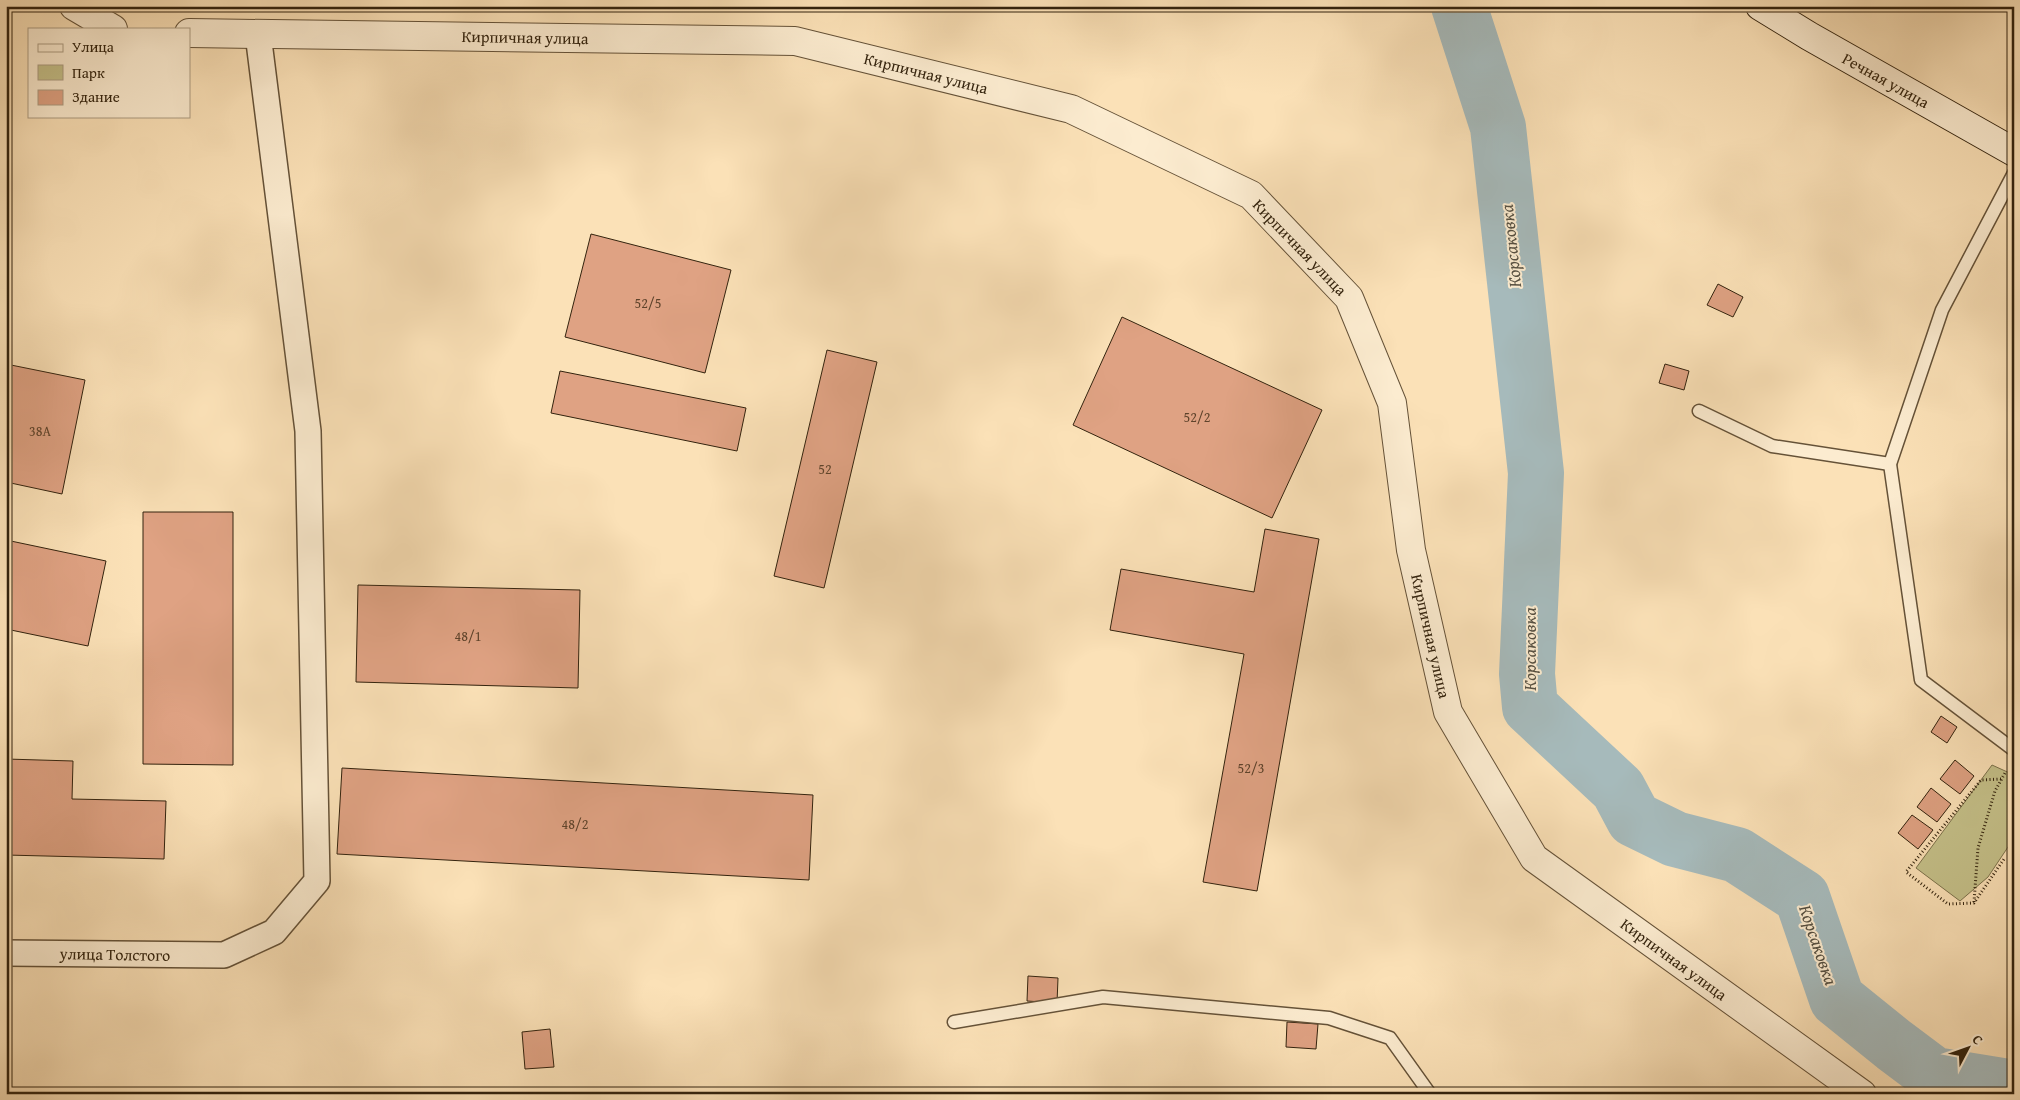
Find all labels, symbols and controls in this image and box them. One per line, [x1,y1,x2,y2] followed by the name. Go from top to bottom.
[461,24,589,50] street label: Кирпичная улица
[28,28,190,118] legend
[72,36,115,57] text: Улица
[862,46,991,100] street label: Кирпичная улица
[1838,46,1934,114] street label: Речная улица
[72,62,105,83] text: Парк
[72,86,120,107] text: Здание
[1247,193,1353,301] street label: Кирпичная улица
[1493,202,1528,289] water label: Корсаковка
[635,293,661,313] house number: 52/5
[1184,407,1210,427] house number: 52/2
[29,421,51,441] house number: 38А
[818,459,832,479] house number: 52
[1405,572,1457,701] street label: Кирпичная улица
[1516,607,1543,691] water label: Корсаковка
[455,626,481,646] house number: 48/1
[1238,758,1264,778] house number: 52/3
[562,814,588,834] house number: 48/2
[1792,901,1845,989] water label: Корсаковка
[1616,912,1733,1006] street label: Кирпичная улица
[59,941,170,967] street label: улица Толстого
[1942,1022,1992,1072] north arrow
[1968,1030,1988,1049] text: С

